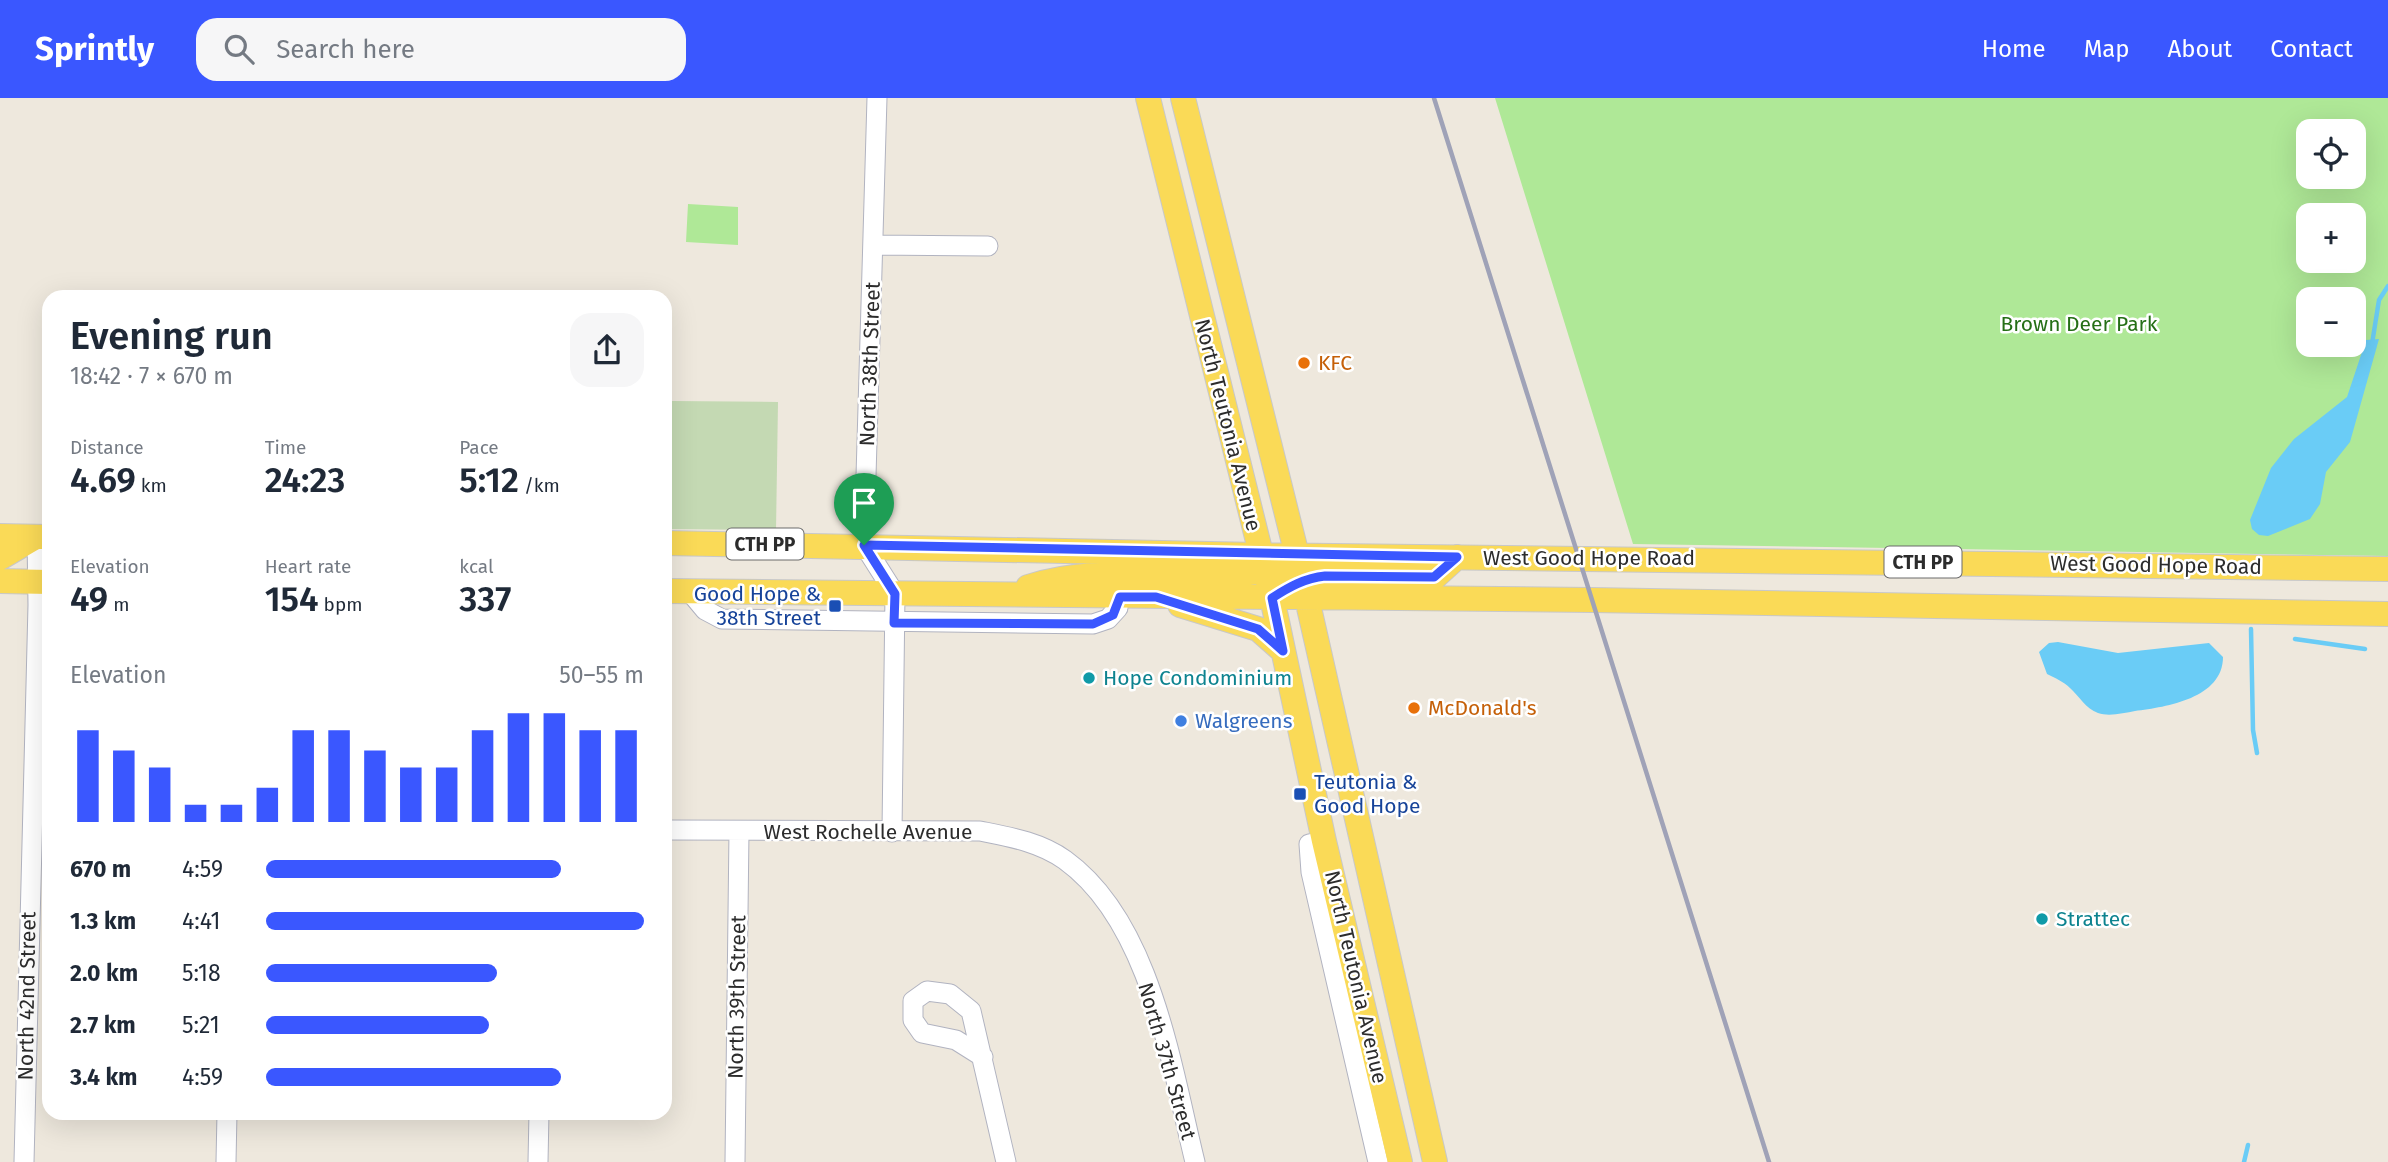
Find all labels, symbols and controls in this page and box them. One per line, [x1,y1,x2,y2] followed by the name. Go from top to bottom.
[196,18,686,81] search box
[35,29,154,69] text: Sprintly
[220,30,258,68] icon: search
[276,34,415,65] text: Search here
[1982,35,2046,63] text: Home
[2084,35,2130,63] text: Map
[2168,35,2232,63] text: About
[2270,35,2353,63] text: Contact
[2296,119,2366,357] map controls
[2296,119,2366,189] button: locate
[2296,203,2366,273] button: +
[854,281,886,447] street label: North 38th Street
[2296,287,2366,357] button: −
[2001,311,2158,337] park label: Brown Deer Park
[70,313,273,359] text: Evening run
[570,313,644,387] button: share
[1189,316,1267,534] street label: North Teutonia Avenue
[1318,350,1352,376] place label: KFC
[1296,355,1312,371] marker: KFC
[70,362,233,390] text: 18:42 · 7 × 670 m
[70,436,144,459] text: Distance
[265,436,306,459] text: Time
[459,436,499,459] text: Pace
[70,459,136,501] text: 4.69
[265,459,345,501] text: 24:23
[459,459,519,501] text: 5:12
[834,473,894,545] pin
[136,474,167,497] text: km
[519,474,560,497] text: /km
[845,484,883,522] icon: arrive
[726,528,804,560] road number: CTH PP
[1483,545,1695,571] street label: West Good Hope Road
[1884,547,1962,578] road number: CTH PP
[2050,550,2262,580] street label: West Good Hope Road
[70,555,150,578] text: Elevation
[265,555,351,578] text: Heart rate
[459,555,494,578] text: kcal
[70,578,108,620] text: 49
[265,578,319,620] text: 154
[459,578,511,620] text: 337
[694,581,821,631] place label: Good Hope & 38th Street
[108,593,129,616] text: m
[319,593,362,616] text: bpm
[827,598,843,614] marker: Good Hope & 38th Street
[70,661,166,689] text: Elevation
[559,661,644,689] text: 50–55 m
[1103,665,1292,691] place label: Hope Condominium
[1081,670,1097,686] marker: Hope Condominium
[1428,695,1537,721] place label: McDonald's
[1406,700,1422,716] marker: McDonald's
[1195,708,1293,734] place label: Walgreens
[1173,713,1189,729] marker: Walgreens
[1314,769,1420,819] place label: Teutonia & Good Hope
[1292,786,1308,802] marker: Teutonia & Good Hope
[764,819,972,845] street label: West Rochelle Avenue
[70,855,131,883] text: 670 m
[182,855,223,883] text: 4:59
[1319,868,1393,1086] street label: North Teutonia Avenue
[2056,906,2130,932] place label: Strattec
[70,907,136,935] text: 1.3 km
[182,907,221,935] text: 4:41
[13,911,41,1081] street label: North 42nd Street
[2034,911,2050,927] marker: Strattec
[723,914,751,1079] street label: North 39th Street
[70,959,138,987] text: 2.0 km
[182,959,221,987] text: 5:18
[1132,979,1202,1143] street label: North 37th Street
[70,1011,136,1039] text: 2.7 km
[182,1011,220,1039] text: 5:21
[70,1063,138,1091] text: 3.4 km
[182,1063,223,1091] text: 4:59

